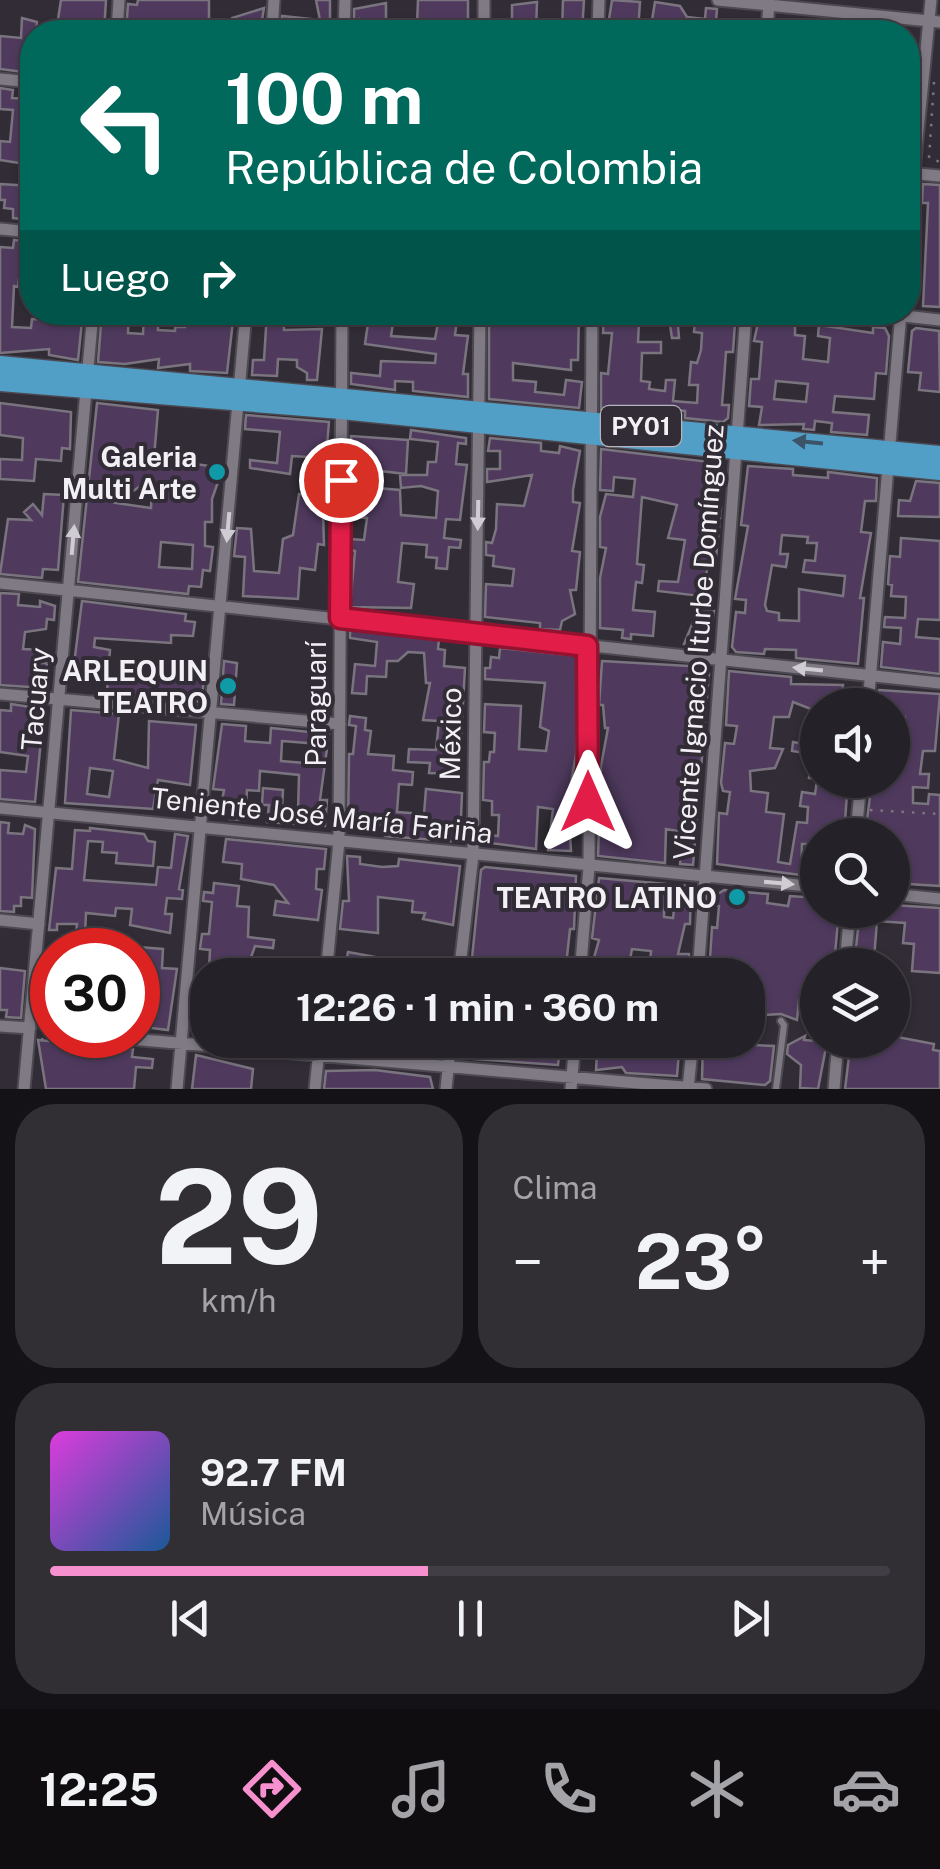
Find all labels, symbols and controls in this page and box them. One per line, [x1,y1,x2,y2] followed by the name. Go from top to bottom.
[225,57,423,140] text: 100 m
[60,60,190,190] icon: left
[225,141,703,194] text: República de Colombia
[190,250,245,305] icon: right
[60,255,170,300] text: Luego
[601,406,681,446] road number: PY01
[666,423,730,861] street label: Vicente Ignacio Iturbe Domínguez
[792,434,824,450] one-way arrow
[299,438,384,523] pin
[62,440,197,505] place label: Galeria Multi Arte
[314,453,369,508] icon: arrive
[206,461,228,483] marker: Galeria Multi Arte
[469,499,485,531] one-way arrow
[219,511,235,543] one-way arrow
[66,524,82,556] one-way arrow
[299,640,332,767] street label: Paraguarí
[14,646,56,752] street label: Tacuary
[62,654,208,719] place label: ARLEQUIN TEATRO
[792,661,824,677] one-way arrow
[217,675,239,697] marker: ARLEQUIN TEATRO
[433,687,467,781] street label: México
[800,688,910,1058] map controls
[800,688,910,798] button: sound
[536,750,640,854] position arrow
[150,781,494,849] street label: Teniente José María Fariña
[800,818,910,928] button: search
[764,876,796,892] one-way arrow
[497,881,717,914] place label: TEATRO LATINO
[726,886,748,908] marker: TEATRO LATINO
[30,928,160,1058] speed limit sign: 30
[800,948,910,1058] button: layers
[296,985,659,1030] text: 12:26 · 1 min · 360 m
[155,1141,323,1293] text: 29
[513,1169,598,1206] text: Clima
[635,1218,768,1306] text: 23°
[513,1230,543,1294] text: −
[860,1230,890,1294] text: +
[201,1282,276,1319] text: km/h
[200,1450,347,1495] text: 92.7 FM
[200,1495,306,1532] text: Música
[163,1591,218,1646] icon: previous
[443,1591,498,1646] icon: pause
[723,1591,778,1646] icon: next
[237,1754,307,1824] icon: directions
[386,1754,456,1824] icon: music
[534,1754,604,1824] icon: phone
[682,1754,752,1824] icon: climate
[831,1754,901,1824] icon: car
[39,1763,159,1816] text: 12:25

